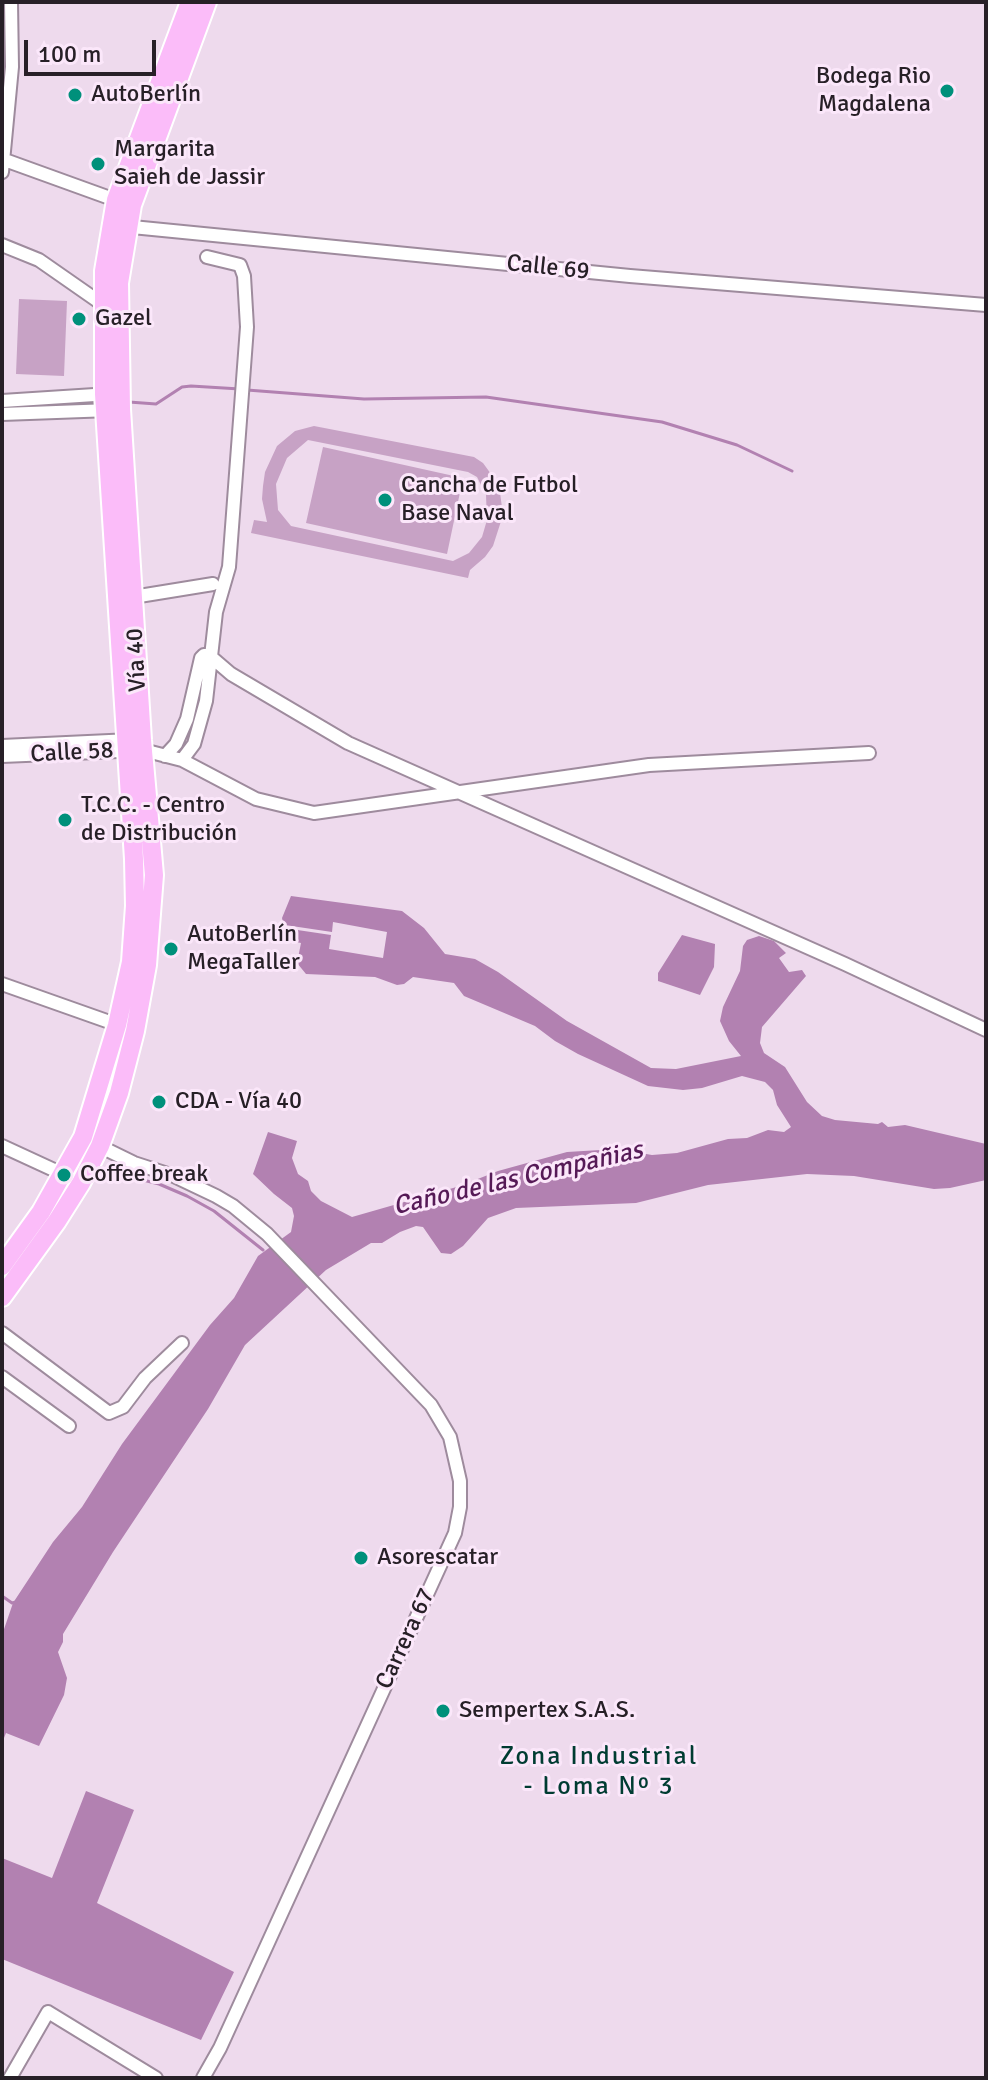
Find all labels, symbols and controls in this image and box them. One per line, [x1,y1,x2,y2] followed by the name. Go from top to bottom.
[28,24,160,74] scale bar
[38,39,101,69] text: 100 m
[816,63,931,119] place label: Bodega Rio Magdalena
[91,81,201,109] place label: AutoBerlín
[938,82,956,100] marker: Bodega Rio Magdalena
[66,86,84,104] marker: AutoBerlín
[114,136,265,192] place label: Margarita Saieh de Jassir
[89,155,107,173] marker: Margarita Saieh de Jassir
[505,249,591,287] street label: Calle 69
[95,305,152,333] place label: Gazel
[70,310,88,328] marker: Gazel
[401,472,578,528] place label: Cancha de Futbol Base Naval
[376,491,394,509] marker: Cancha de Futbol Base Naval
[121,627,153,693] street label: Vía 40
[30,736,114,770] street label: Calle 58
[81,792,237,848] place label: T.C.C. - Centro de Distribución
[56,811,74,829] marker: T.C.C. - Centro de Distribución
[187,921,300,977] place label: AutoBerlín MegaTaller
[162,940,180,958] marker: AutoBerlín MegaTaller
[175,1088,302,1116] place label: CDA - Vía 40
[150,1093,168,1111] marker: CDA - Vía 40
[390,1135,646,1223] water label: Caño de las Compañias
[80,1161,208,1189] place label: Coffee break
[55,1166,73,1184] marker: Coffee break
[377,1544,498,1572] place label: Asorescatar
[352,1549,370,1567] marker: Asorescatar
[370,1584,442,1694] street label: Carrera 67
[459,1697,635,1725] place label: Sempertex S.A.S.
[434,1702,452,1720] marker: Sempertex S.A.S.
[500,1741,698,1802] district label: Zona Industrial - Loma Nº 3

